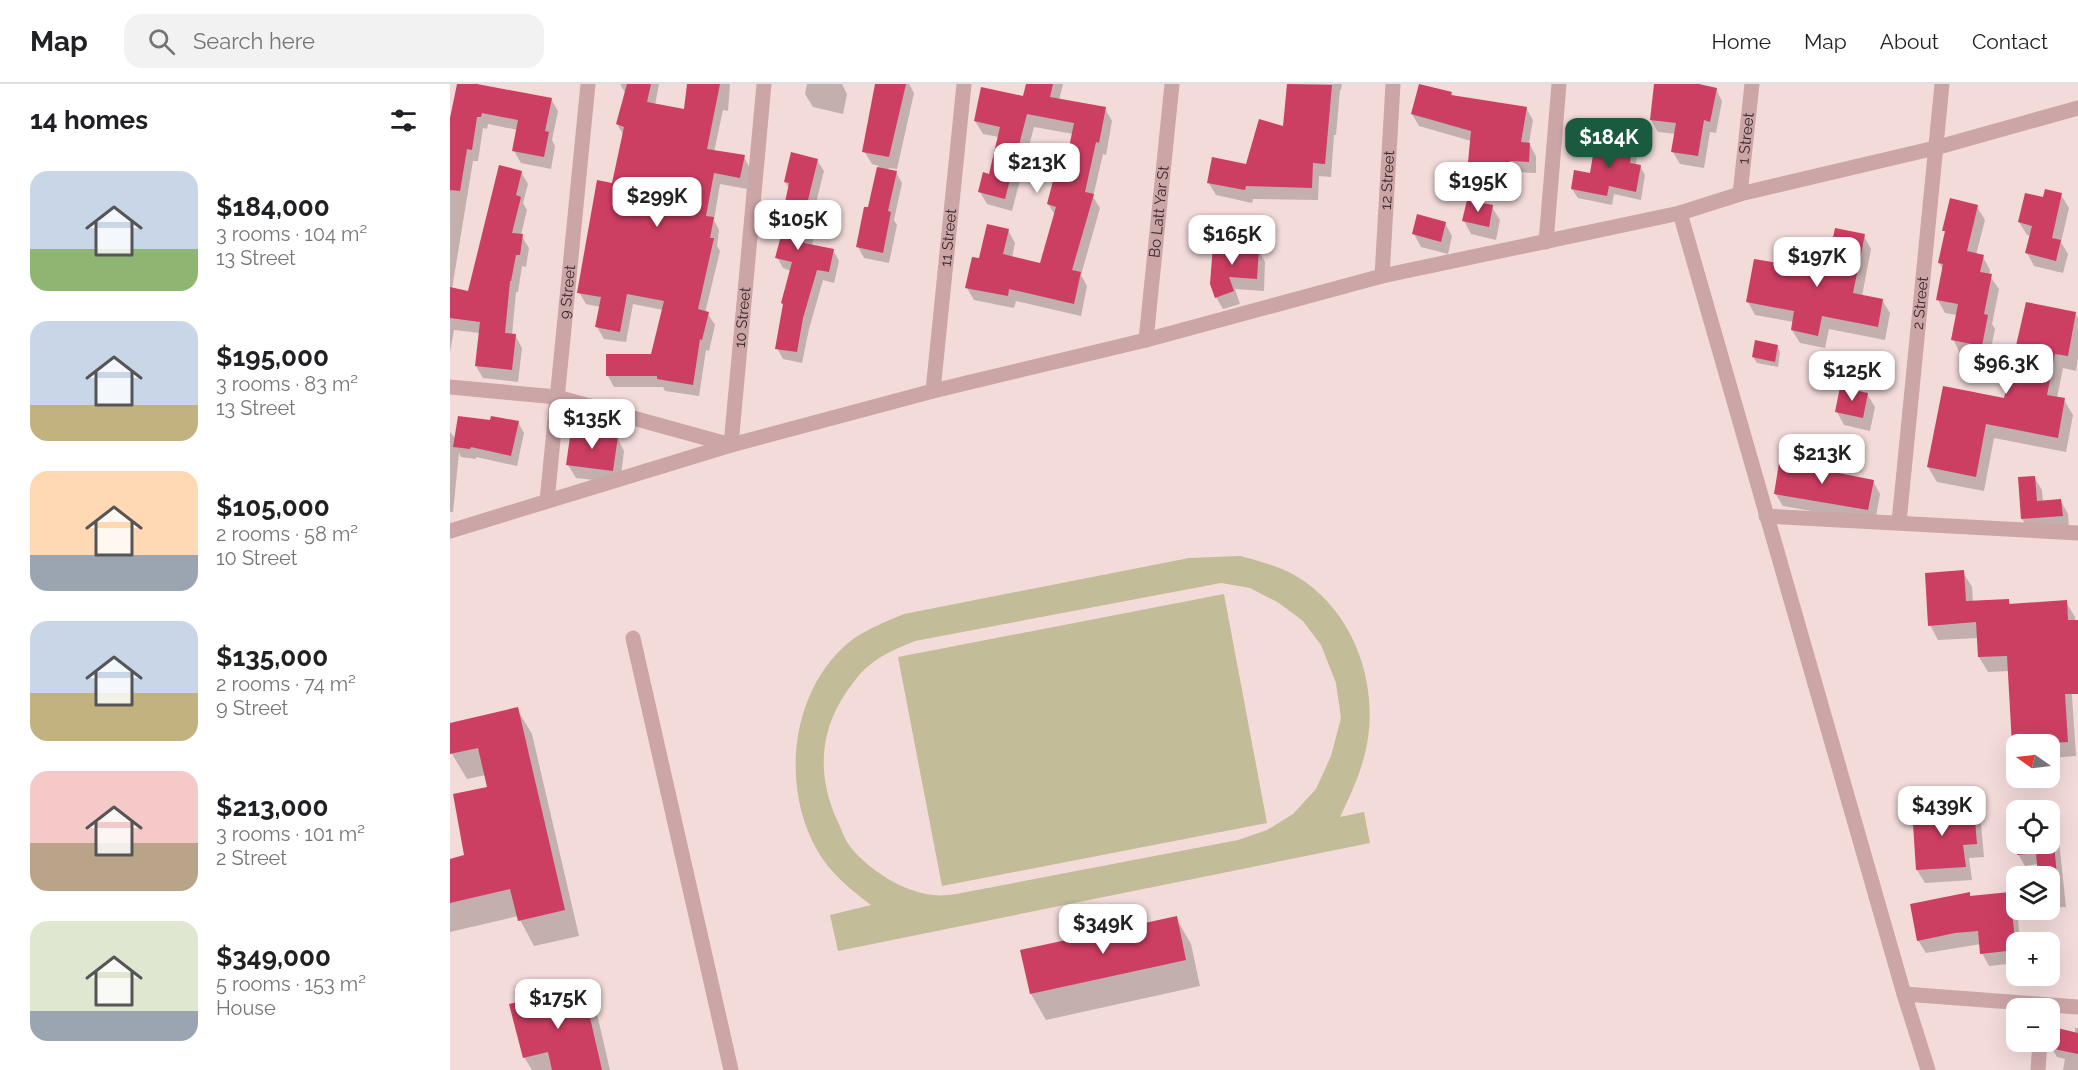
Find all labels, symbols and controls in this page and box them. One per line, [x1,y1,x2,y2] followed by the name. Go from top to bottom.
[124,14,544,68] search box
[30,25,88,58] text: Map
[145,25,178,58] icon: search
[193,28,315,54] text: Search here
[1712,29,1771,54] text: Home
[1804,29,1847,54] text: Map
[1880,29,1939,54] text: About
[1972,29,2048,54] text: Contact
[387,104,420,137] icon: filters
[30,105,148,135] text: 14 homes
[1734,112,1758,165] street label: 1 Street
[1567,118,1651,169] pin: $184K
[1579,125,1639,149] text: $184K
[995,143,1079,194] pin: $213K
[1008,150,1066,174] text: $213K
[1377,150,1398,210] street label: 12 Street
[1436,162,1520,213] pin: $195K
[1145,165,1173,259] street label: Bo Latt Yar St
[1449,169,1507,193] text: $195K
[615,177,699,228] pin: $299K
[627,184,687,208] text: $299K
[216,192,330,222] text: $184,000
[78,195,150,267] icon: home
[756,200,840,251] pin: $105K
[768,207,828,231] text: $105K
[937,208,960,268] street label: 11 Street
[1190,215,1274,266] pin: $165K
[216,222,367,246] text: 3 rooms · 104 m²
[1202,222,1262,246] text: $165K
[1775,237,1859,288] pin: $197K
[1788,244,1846,268] text: $197K
[216,246,296,270] text: 13 Street
[556,264,579,320] street label: 9 Street
[1909,276,1932,330] street label: 2 Street
[731,286,754,349] street label: 10 Street
[216,342,329,372] text: $195,000
[1957,344,2055,395] pin: $96.3K
[78,345,150,417] icon: home
[1810,351,1894,402] pin: $125K
[1973,351,2039,375] text: $96.3K
[1823,358,1881,382] text: $125K
[216,372,358,396] text: 3 rooms · 83 m²
[216,396,296,420] text: 13 Street
[550,399,634,450] pin: $135K
[563,406,621,430] text: $135K
[1780,434,1864,485] pin: $213K
[1793,441,1851,465] text: $213K
[216,492,330,522] text: $105,000
[78,495,150,567] icon: home
[216,522,358,546] text: 2 rooms · 58 m²
[216,546,297,570] text: 10 Street
[216,642,328,672] text: $135,000
[78,645,150,717] icon: home
[216,672,356,696] text: 2 rooms · 74 m²
[216,696,288,720] text: 9 Street
[2006,734,2060,788] north arrow
[2006,734,2060,1052] map controls
[1900,786,1984,837] pin: $439K
[216,792,328,822] text: $213,000
[1912,793,1972,817] text: $439K
[78,795,150,867] icon: home
[2006,800,2060,854] button: locate
[216,822,365,846] text: 3 rooms · 101 m²
[216,846,287,870] text: 2 Street
[2006,866,2060,920] button: layers
[1061,904,1145,955] pin: $349K
[1073,911,1133,935] text: $349K
[2006,932,2060,986] button: +
[216,942,331,972] text: $349,000
[78,945,150,1017] icon: home
[216,972,366,996] text: 5 rooms · 153 m²
[516,979,600,1030] pin: $175K
[529,986,587,1010] text: $175K
[216,996,276,1020] text: House
[2006,998,2060,1052] button: −

